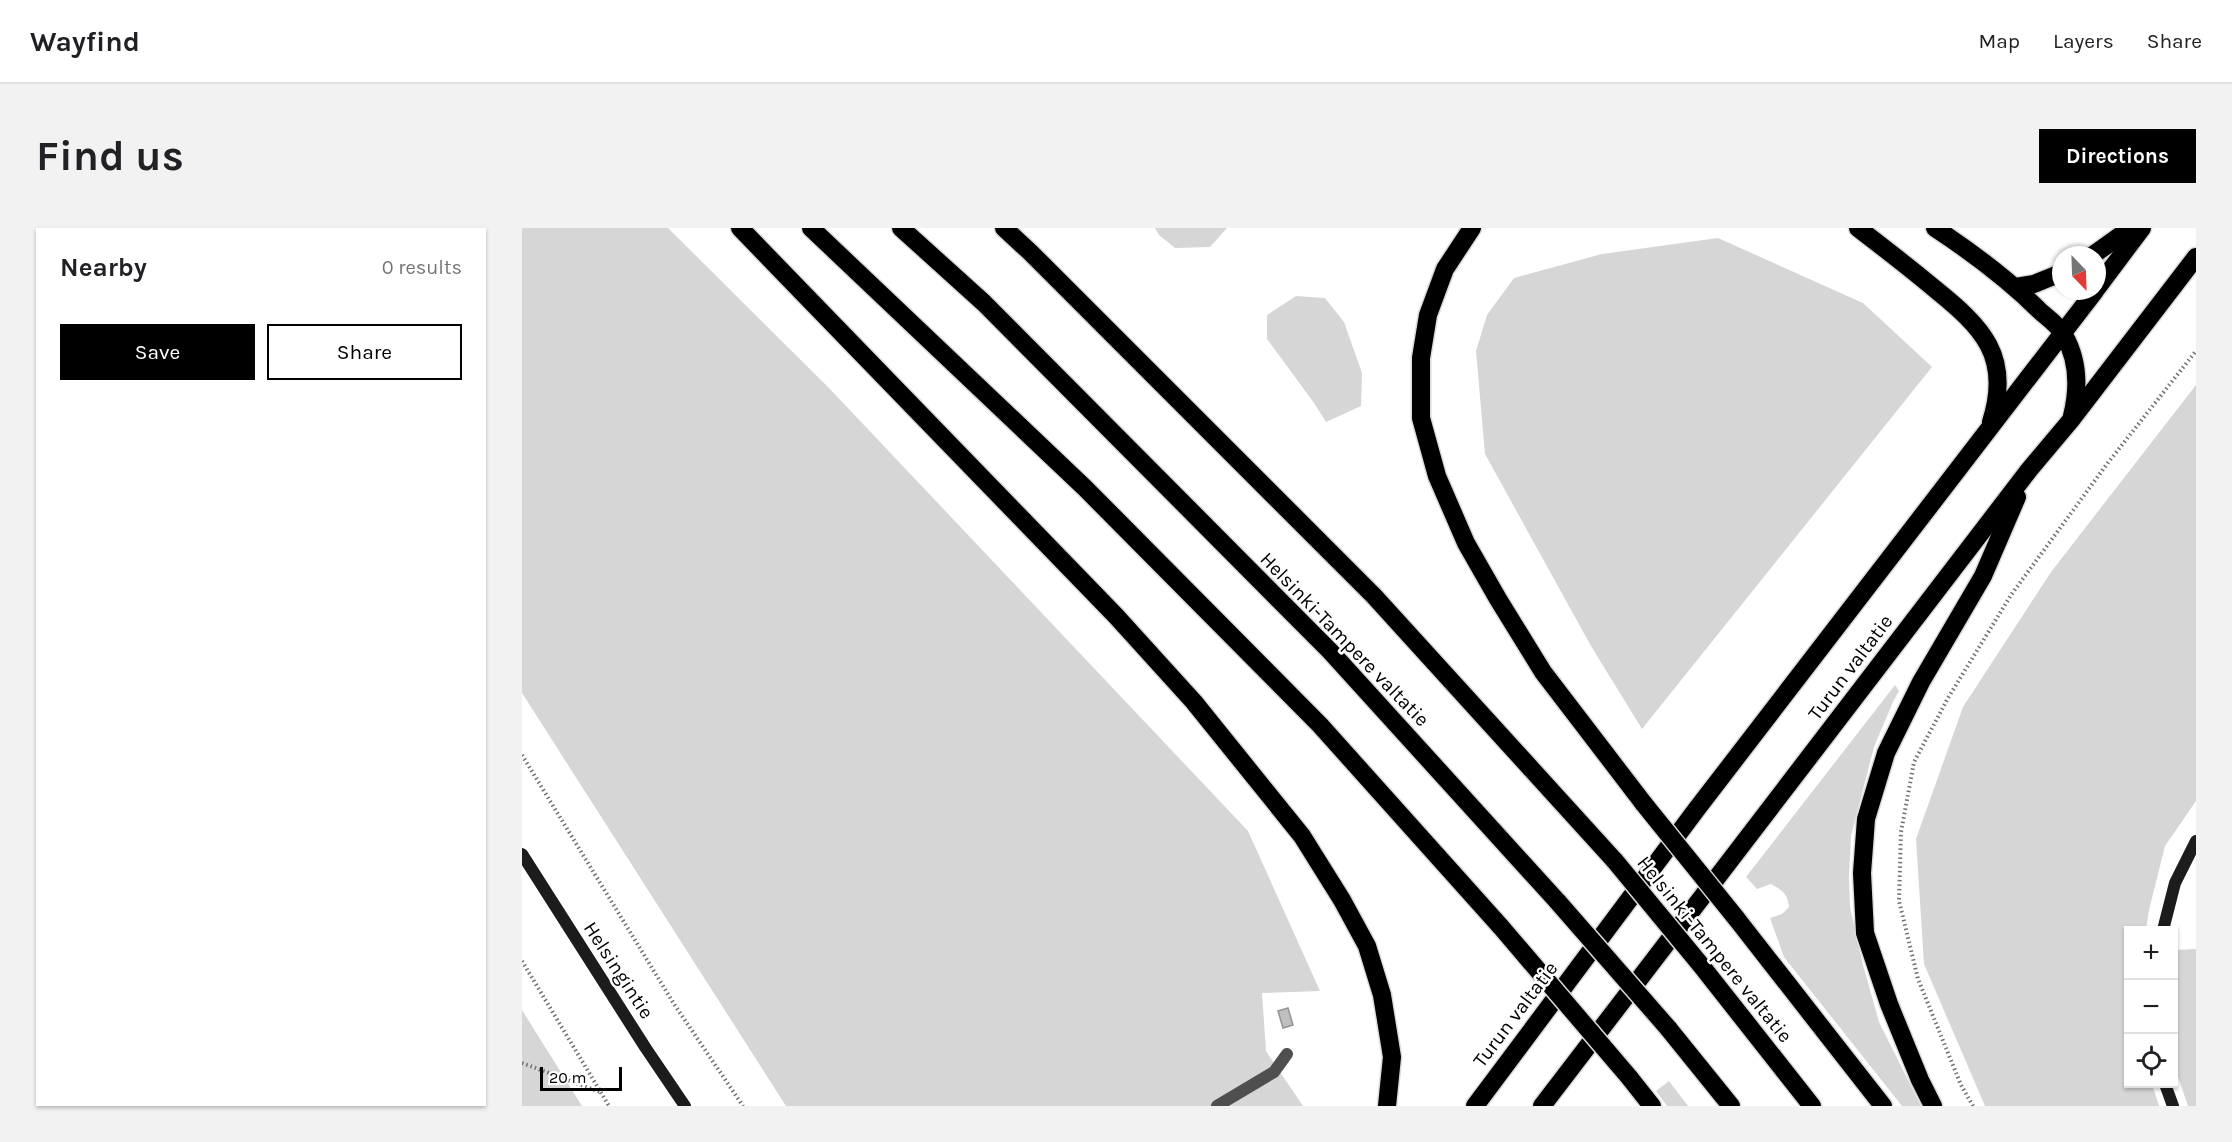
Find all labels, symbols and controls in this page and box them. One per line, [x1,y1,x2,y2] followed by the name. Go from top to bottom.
[30,25,140,58] text: Wayfind
[1978,29,2020,53] text: Map
[2053,29,2114,53] text: Layers
[2147,29,2202,53] text: Share
[2039,129,2196,183] button: Directions
[36,131,184,181] text: Find us
[2052,246,2106,300] north arrow
[60,252,147,283] text: Nearby
[382,256,462,279] text: 0 results
[60,324,255,380] button: Save
[267,324,462,380] button: Share
[1255,548,1434,731] street label: Helsinki-Tampere valtatie
[1803,610,1897,724] street label: Turun valtatie
[1632,851,1797,1047] street label: Helsinki-Tampere valtatie
[579,918,658,1023] street label: Helsingintie
[2124,926,2178,1088] map controls
[2124,926,2178,980] button: +
[1468,957,1562,1071] street label: Turun valtatie
[2124,980,2178,1034] button: −
[2124,1034,2178,1088] button: locate
[540,1064,622,1092] scale bar
[549,1068,587,1087] text: 20 m

